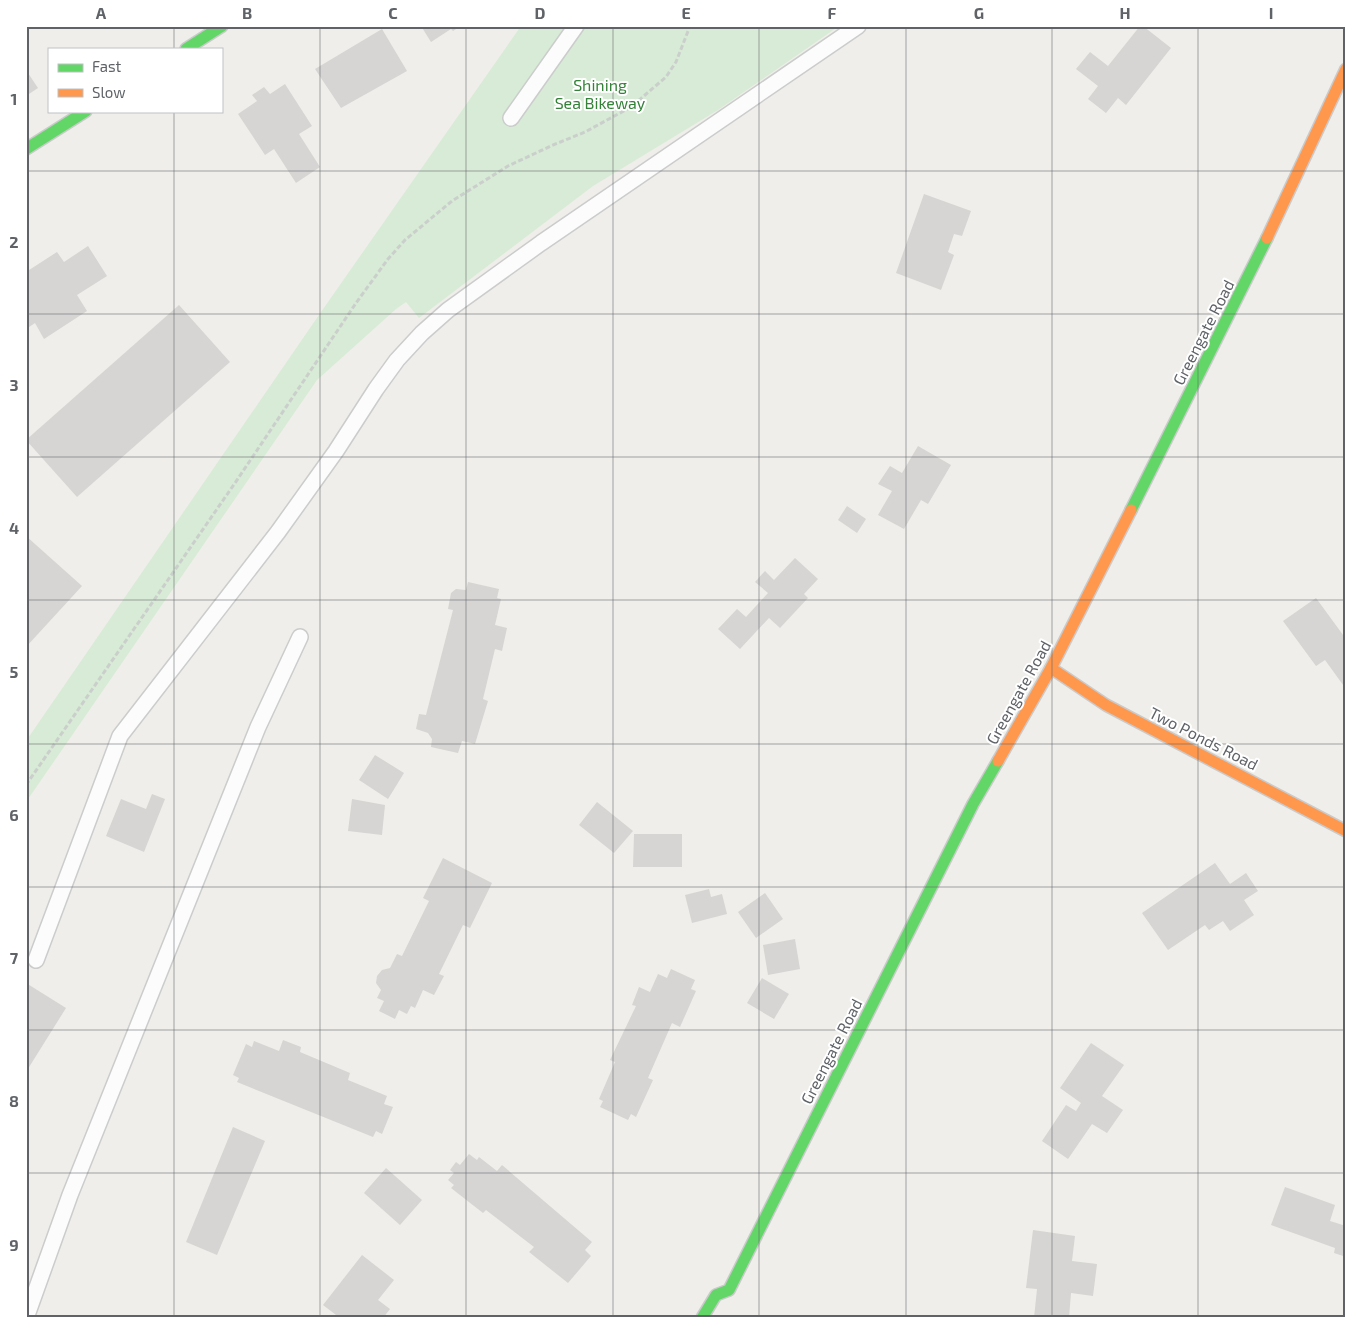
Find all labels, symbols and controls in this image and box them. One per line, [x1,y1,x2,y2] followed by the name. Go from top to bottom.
[96,3,107,22] text: A
[242,3,252,22] text: B
[388,3,398,22] text: C
[535,3,546,22] text: D
[681,3,691,22] text: E
[828,3,837,22] text: F
[974,3,984,22] text: G
[1119,3,1131,22] text: H
[1269,3,1273,22] text: I
[48,48,222,112] legend
[92,57,122,75] text: Fast
[555,75,646,112] park label: Shining Sea Bikeway
[92,83,126,101] text: Slow
[11,89,17,108] text: 1
[9,232,19,251] text: 2
[1168,276,1238,388] street label: Greengate Road
[9,375,19,394] text: 3
[9,518,19,537] text: 4
[982,637,1054,747] street label: Greengate Road
[10,662,19,681] text: 5
[1146,702,1262,774] street label: Two Ponds Road
[9,805,19,824] text: 6
[10,948,19,967] text: 7
[796,995,866,1107] street label: Greengate Road
[9,1091,19,1110] text: 8
[9,1235,19,1254] text: 9

